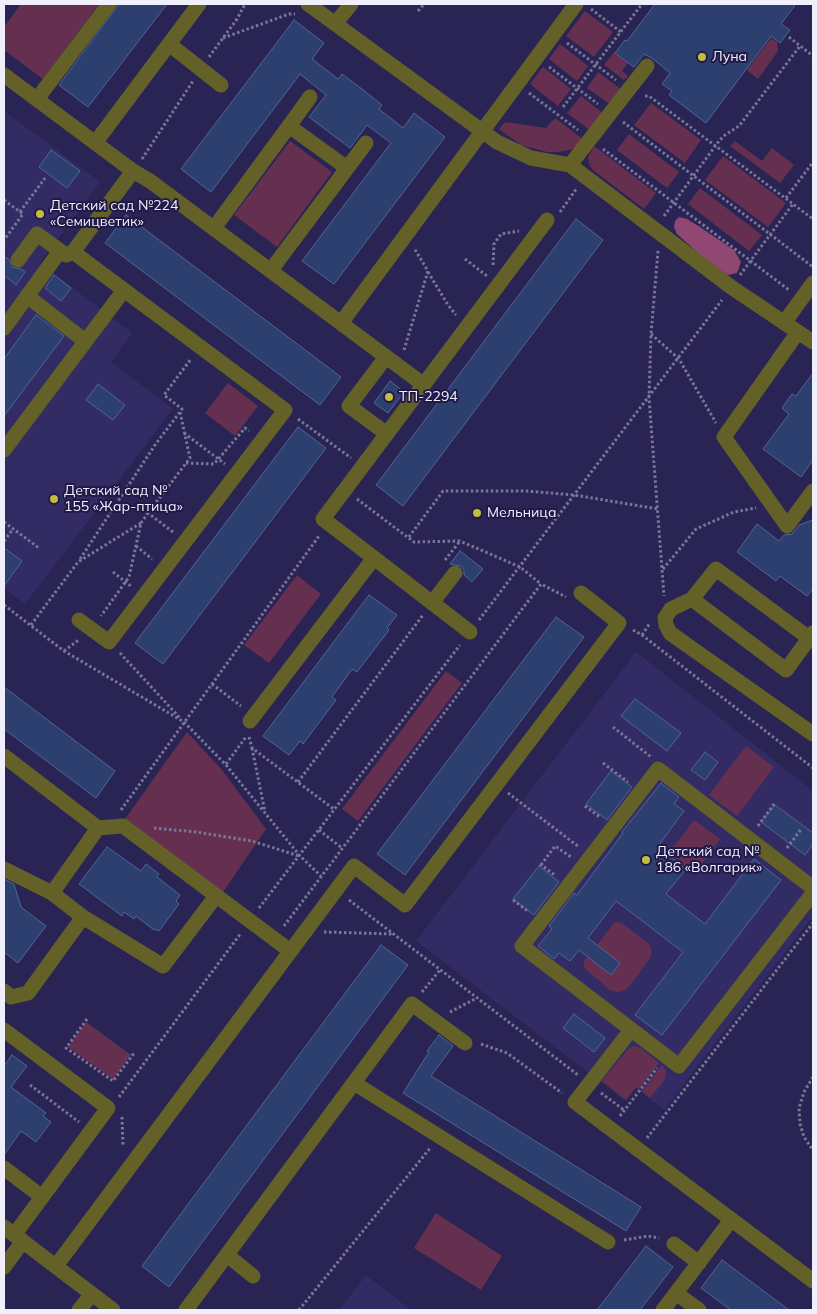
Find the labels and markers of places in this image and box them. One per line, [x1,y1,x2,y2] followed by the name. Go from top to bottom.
[712,49,747,65] place label: Луна
[696,51,708,63] marker: Луна
[50,198,178,230] place label: Детский сад №224 «Семицветик»
[34,208,46,220] marker: Детский сад №224 «Семицветик»
[399,389,458,405] place label: ТП-2294
[383,391,395,403] marker: ТП-2294
[64,483,183,516] place label: Детский сад № 155 «Жар-птица»
[48,493,60,505] marker: Детский сад № 155 «Жар-птица»
[487,505,556,521] place label: Мельница
[471,507,483,519] marker: Мельница
[656,844,762,876] place label: Детский сад № 186 «Волгарик»
[640,854,652,866] marker: Детский сад № 186 «Волгарик»

